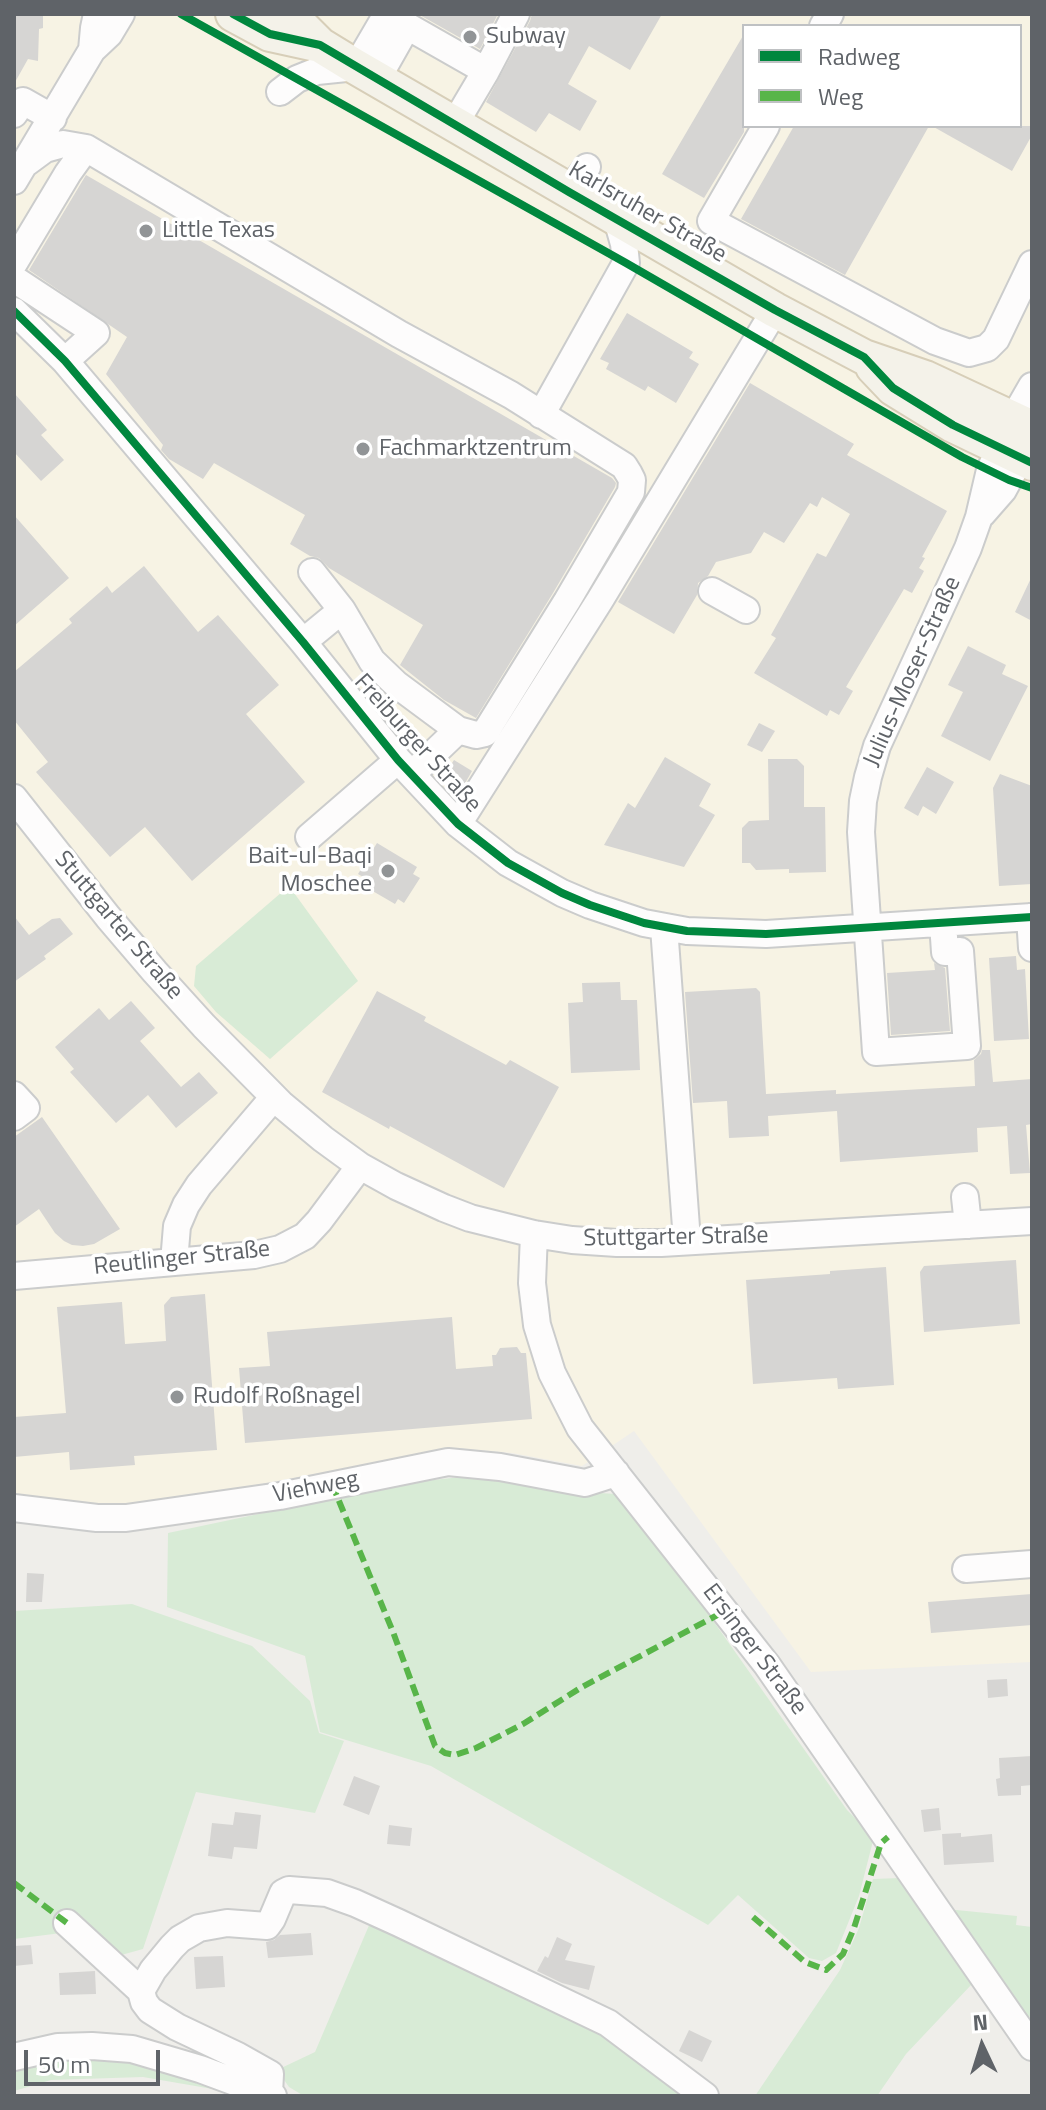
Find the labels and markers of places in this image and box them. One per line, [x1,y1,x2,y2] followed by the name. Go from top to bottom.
[486,23,566,51] place label: Subway
[461,28,479,46] marker: Subway
[162,217,275,245] place label: Little Texas
[137,222,155,240] marker: Little Texas
[379,435,572,463] place label: Fachmarktzentrum
[354,440,372,458] marker: Fachmarktzentrum
[248,843,372,899] place label: Bait-ul-Baqi Moschee
[379,862,397,880] marker: Bait-ul-Baqi Moschee
[193,1383,361,1411] place label: Rudolf Roßnagel
[168,1388,186,1406] marker: Rudolf Roßnagel

